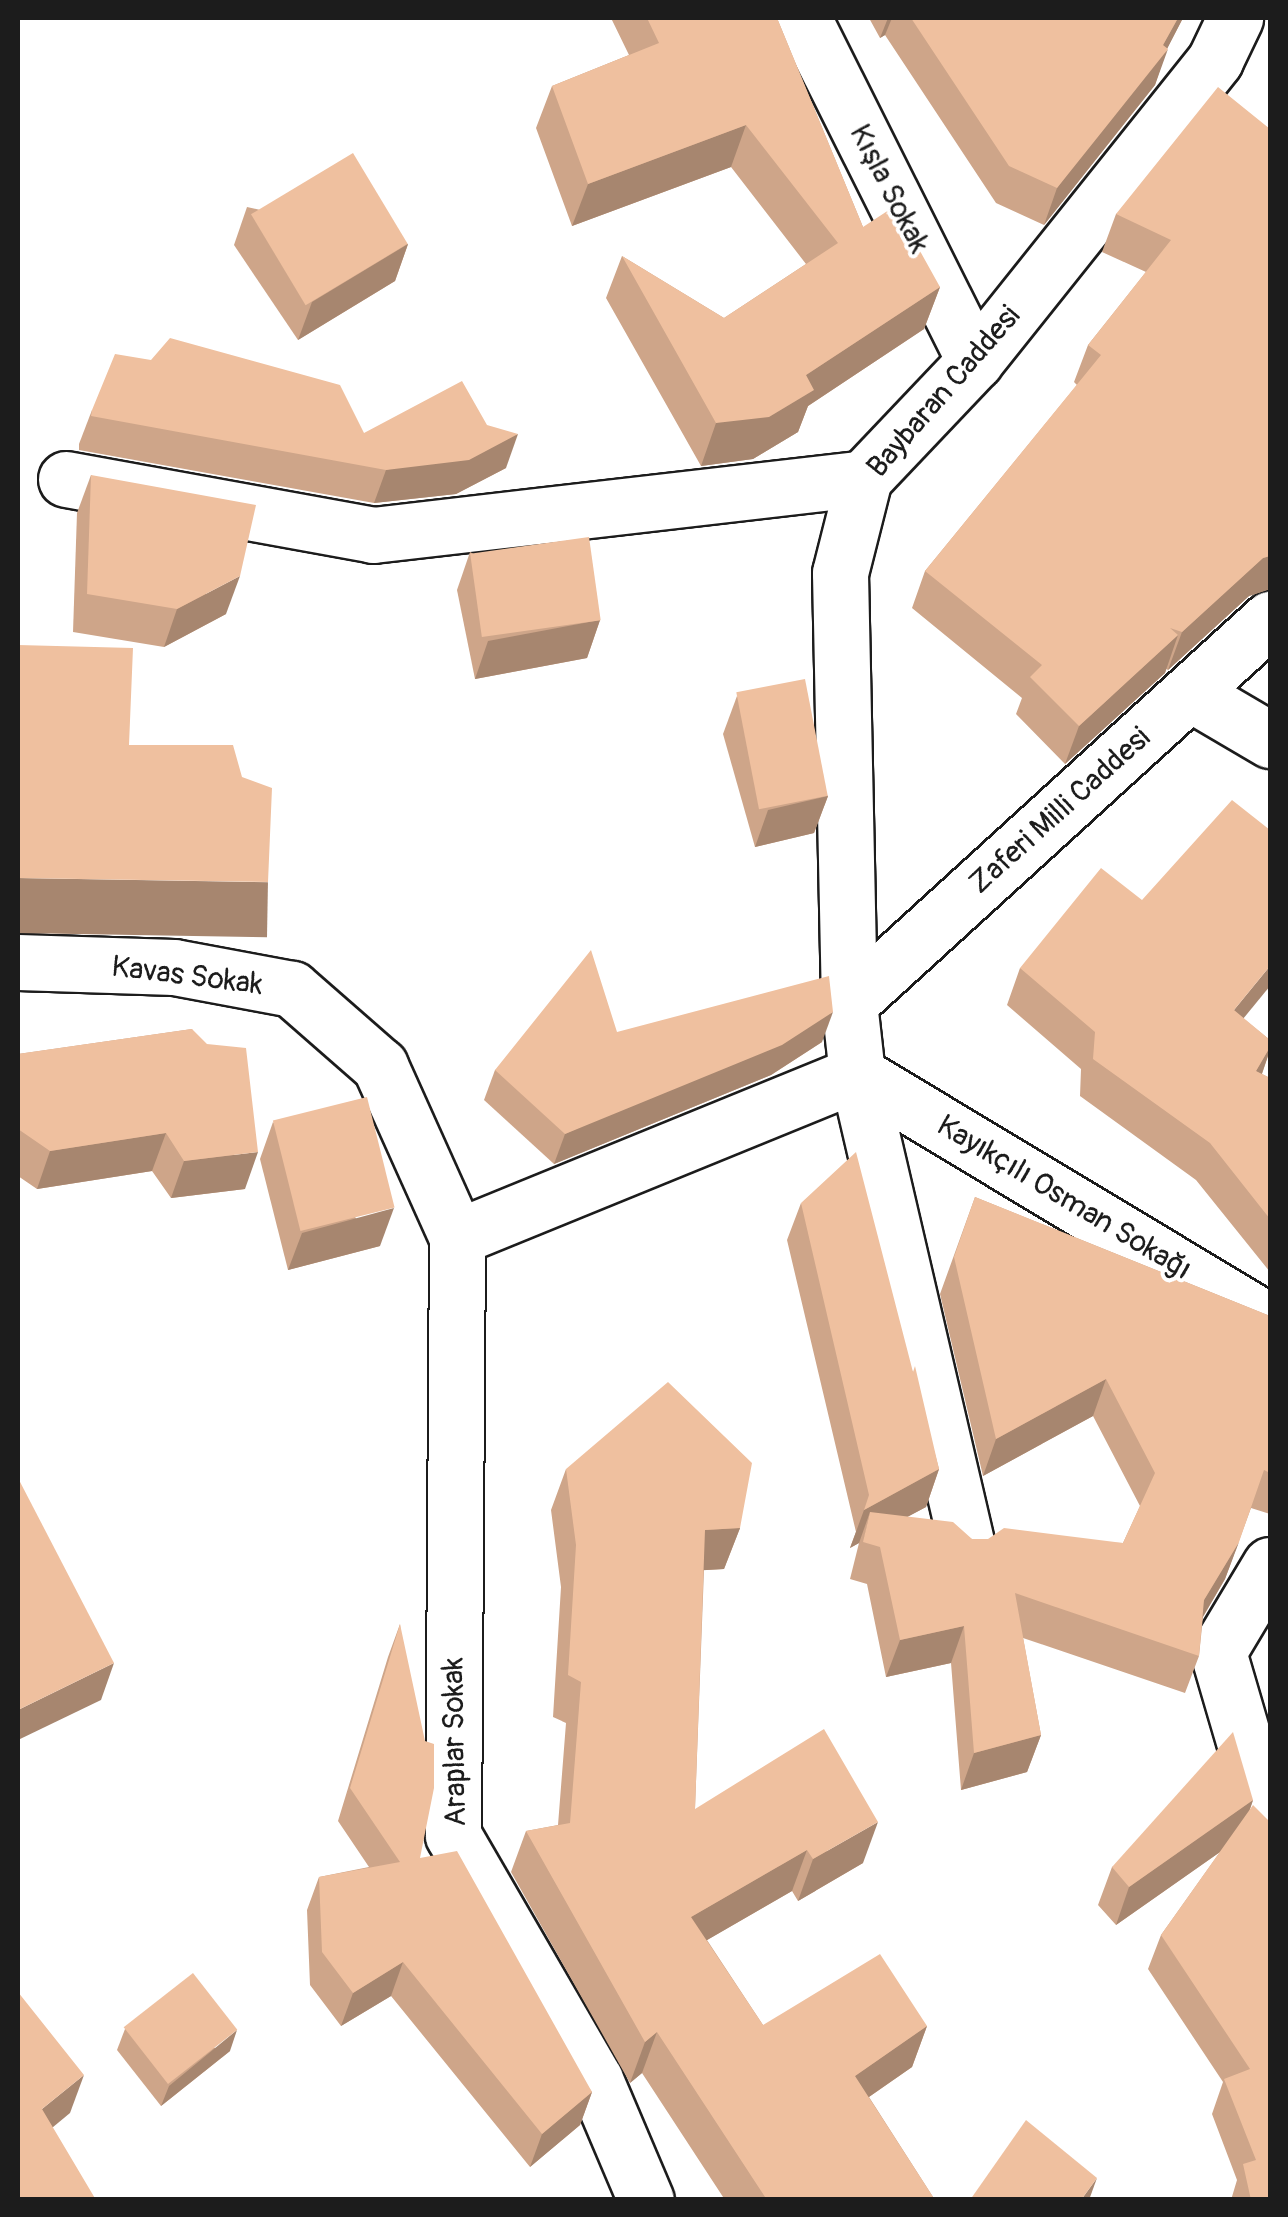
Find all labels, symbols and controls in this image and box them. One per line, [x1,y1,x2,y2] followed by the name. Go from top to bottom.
[841,119,937,259] street label: Kışla Sokak
[860,299,1028,485] street label: Baybaran Caddesi
[962,720,1158,902] street label: Zaferi Milli Caddesi
[109,949,265,1003] street label: Kavas Sokak
[930,1108,1198,1288] street label: Kayıkçılı Osman Sokağı
[436,1657,474,1827] street label: Araplar Sokak

